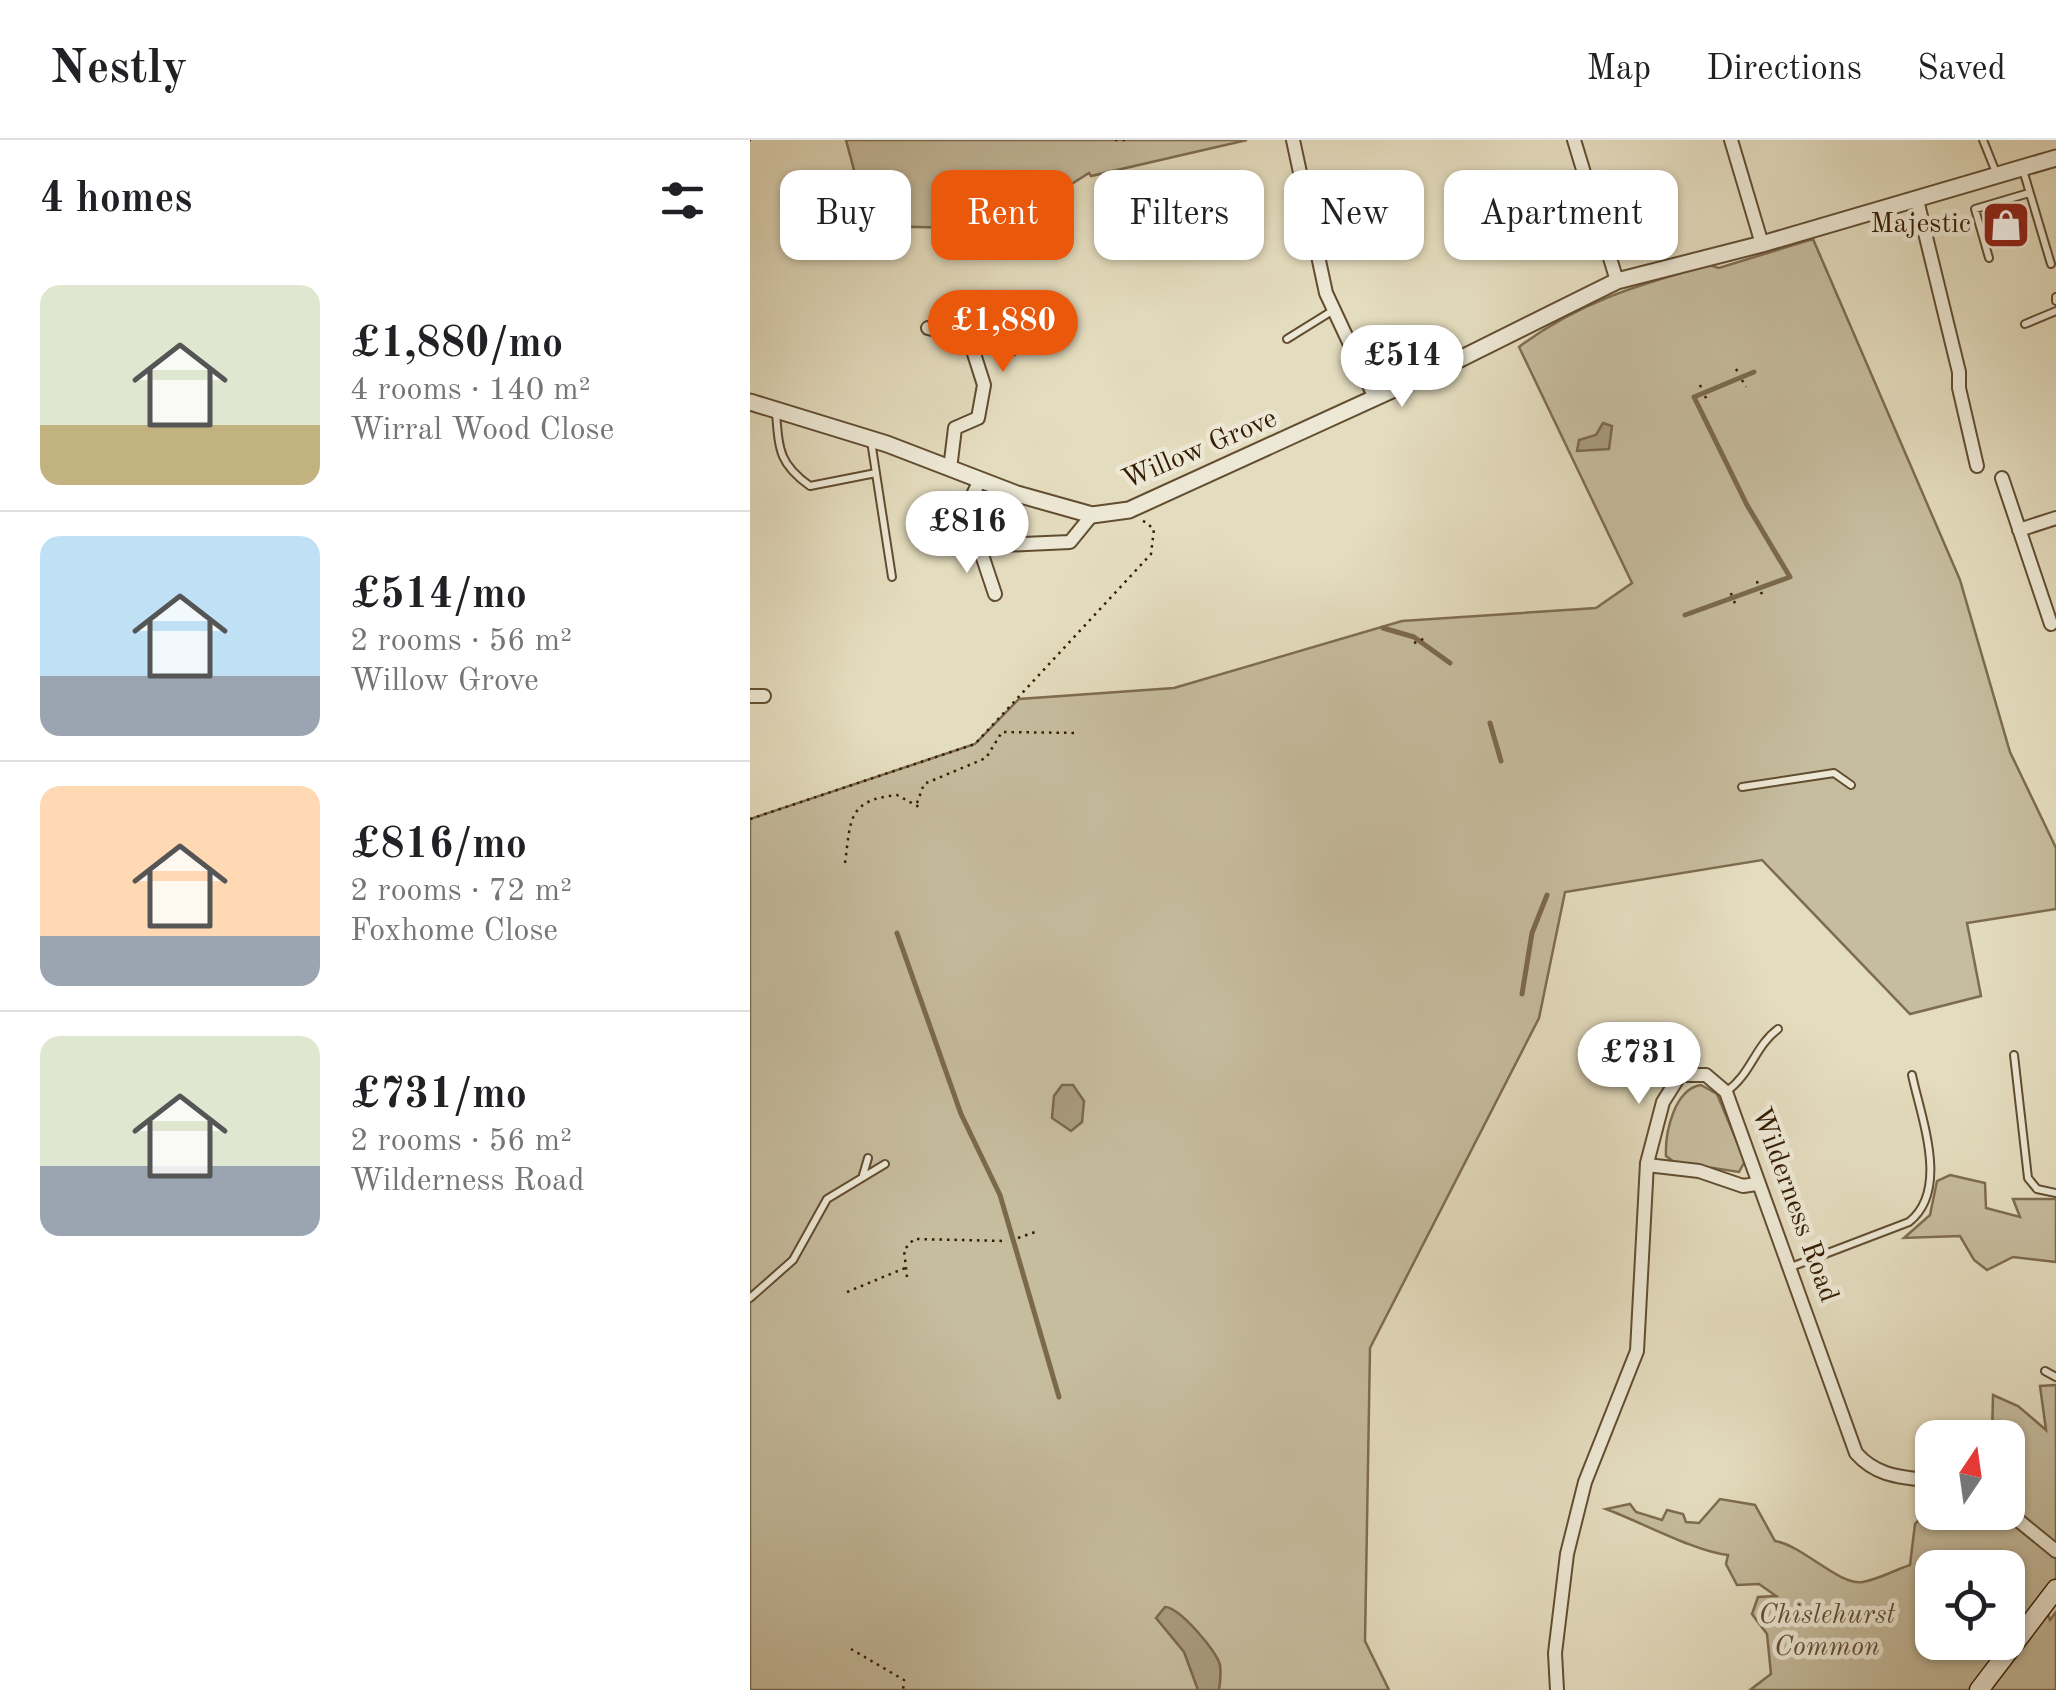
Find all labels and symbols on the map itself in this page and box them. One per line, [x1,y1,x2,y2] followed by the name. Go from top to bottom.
[1980,199,2032,251] shop icon: Majestic
[1870,211,1971,239] place label: Majestic
[922,290,1084,375] pin: £1,880
[1343,325,1461,410] pin: £514
[1119,405,1281,495] street label: Willow Grove
[908,491,1026,576] pin: £816
[1580,1022,1698,1107] pin: £731
[1746,1104,1842,1306] street label: Wilderness Road
[1915,1420,2025,1530] north arrow
[1759,1602,1896,1662] park label: Chislehurst Common

